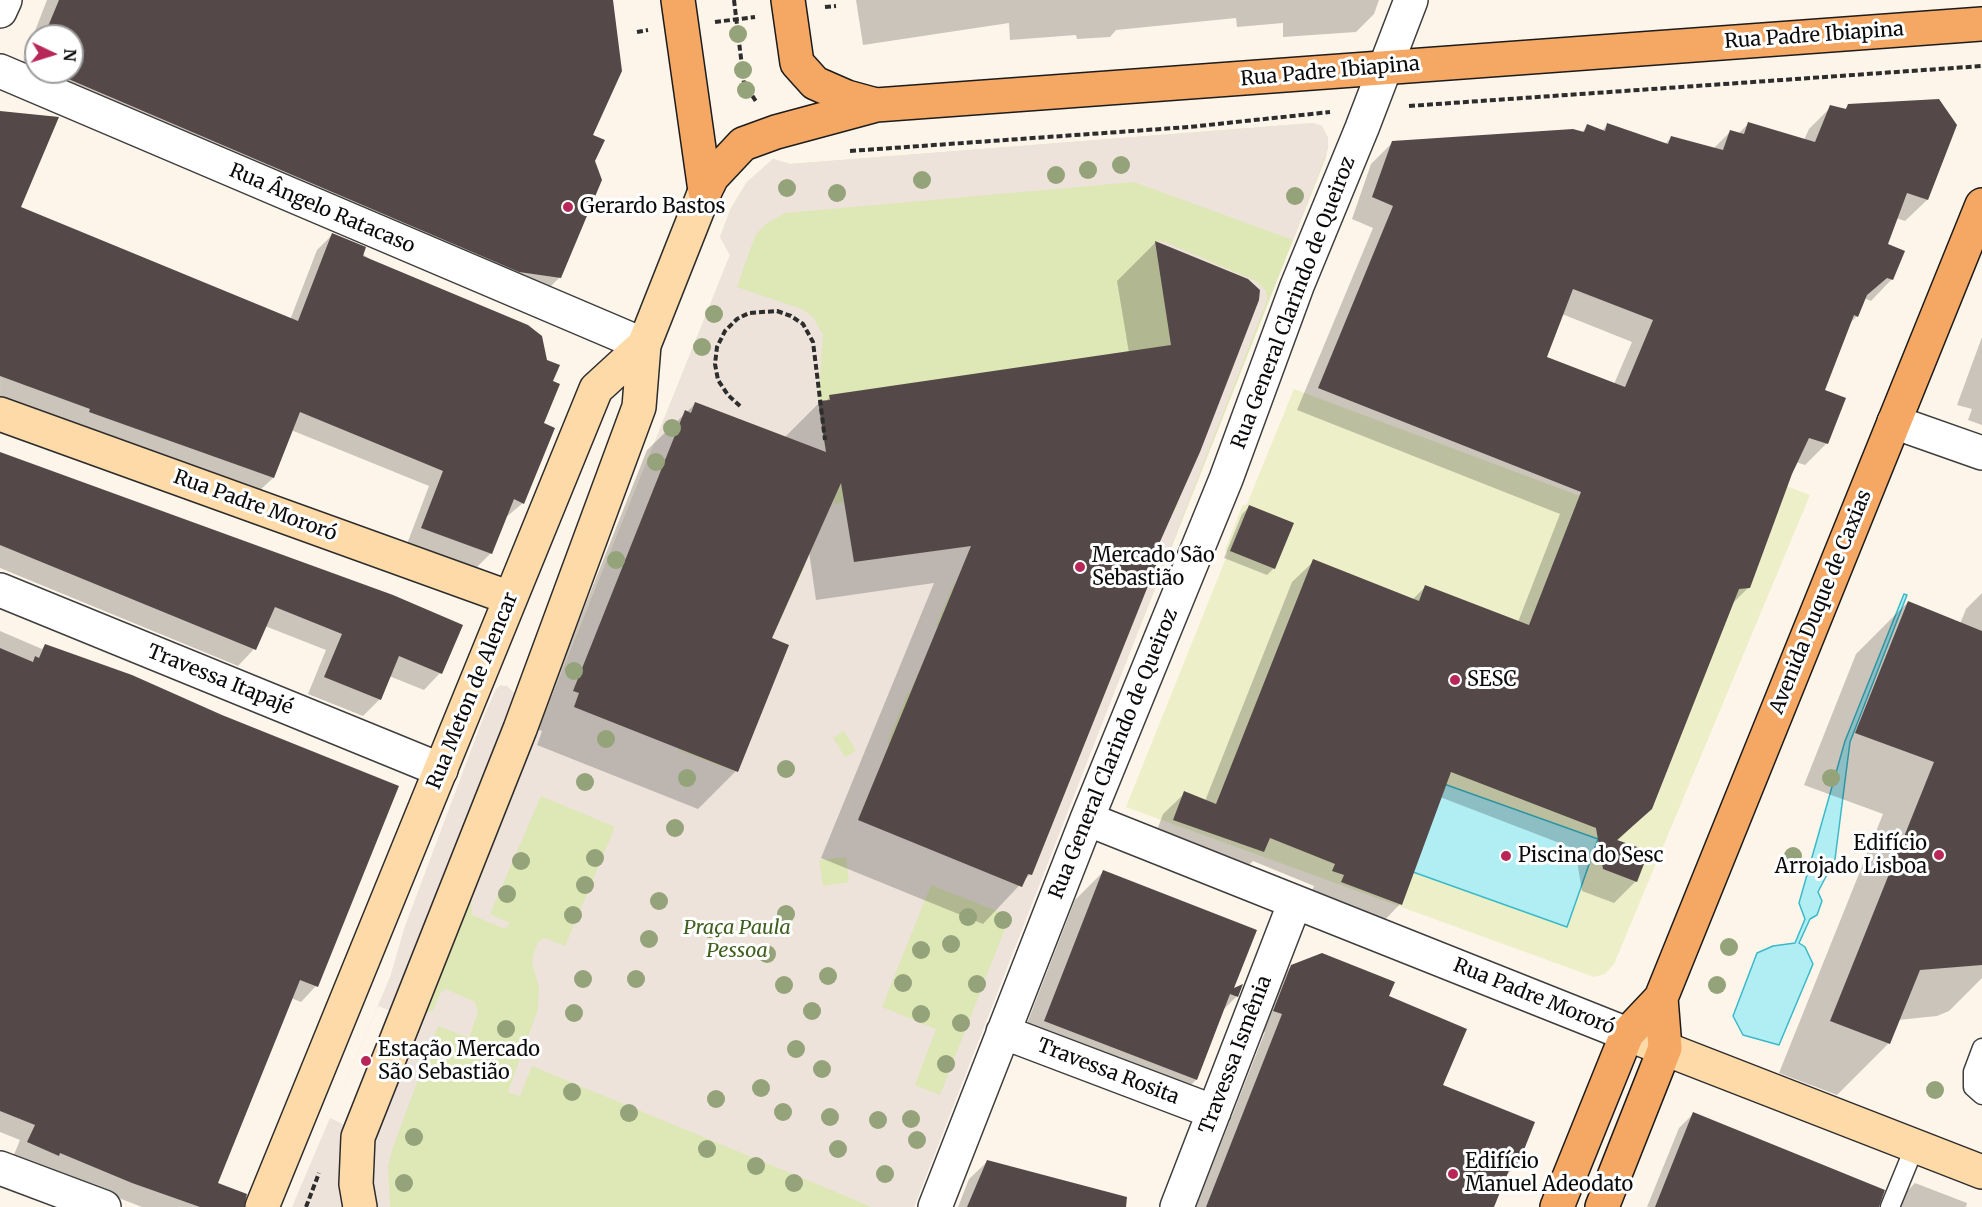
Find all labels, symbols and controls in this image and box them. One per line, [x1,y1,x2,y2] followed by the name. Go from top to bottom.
[1723,18,1905,54] street label: Rua Padre Ibiapina
[24,24,84,84] north arrow
[60,48,80,62] text: N
[1239,52,1421,92] street label: Rua Padre Ibiapina
[1227,154,1361,452] street label: Rua General Clarindo de Queiroz
[226,159,418,259] street label: Rua Ângelo Ratacaso
[580,195,725,219] place label: Gerardo Bastos
[561,200,575,214] marker: Gerardo Bastos
[170,465,340,547] street label: Rua Padre Mororó
[1765,486,1877,718] street label: Avenida Duque de Caxias
[1092,544,1215,591] place label: Mercado São Sebastião
[1073,560,1087,574] marker: Mercado São Sebastião
[423,589,523,793] street label: Rua Meton de Alencar
[1045,605,1183,903] street label: Rua General Clarindo de Queiroz
[144,640,296,720] street label: Travessa Itapajé
[1467,668,1517,692] place label: SESC
[1448,673,1462,687] marker: SESC
[1775,832,1927,879] place label: Edifício Arrojado Lisboa
[1518,844,1664,868] place label: Piscina do Sesc
[1932,848,1946,862] marker: Edifício Arrojado Lisboa
[1499,849,1513,863] marker: Piscina do Sesc
[683,916,791,963] park label: Praça Paula Pessoa
[1450,954,1618,1040] street label: Rua Padre Mororó
[1195,972,1277,1138] street label: Travessa Ismênia
[1034,1034,1182,1110] street label: Travessa Rosita
[378,1038,540,1085] place label: Estação Mercado São Sebastião
[359,1054,373,1068] marker: Estação Mercado São Sebastião
[1465,1150,1633,1197] place label: Edifício Manuel Adeodato
[1446,1167,1460,1181] marker: Edifício Manuel Adeodato

